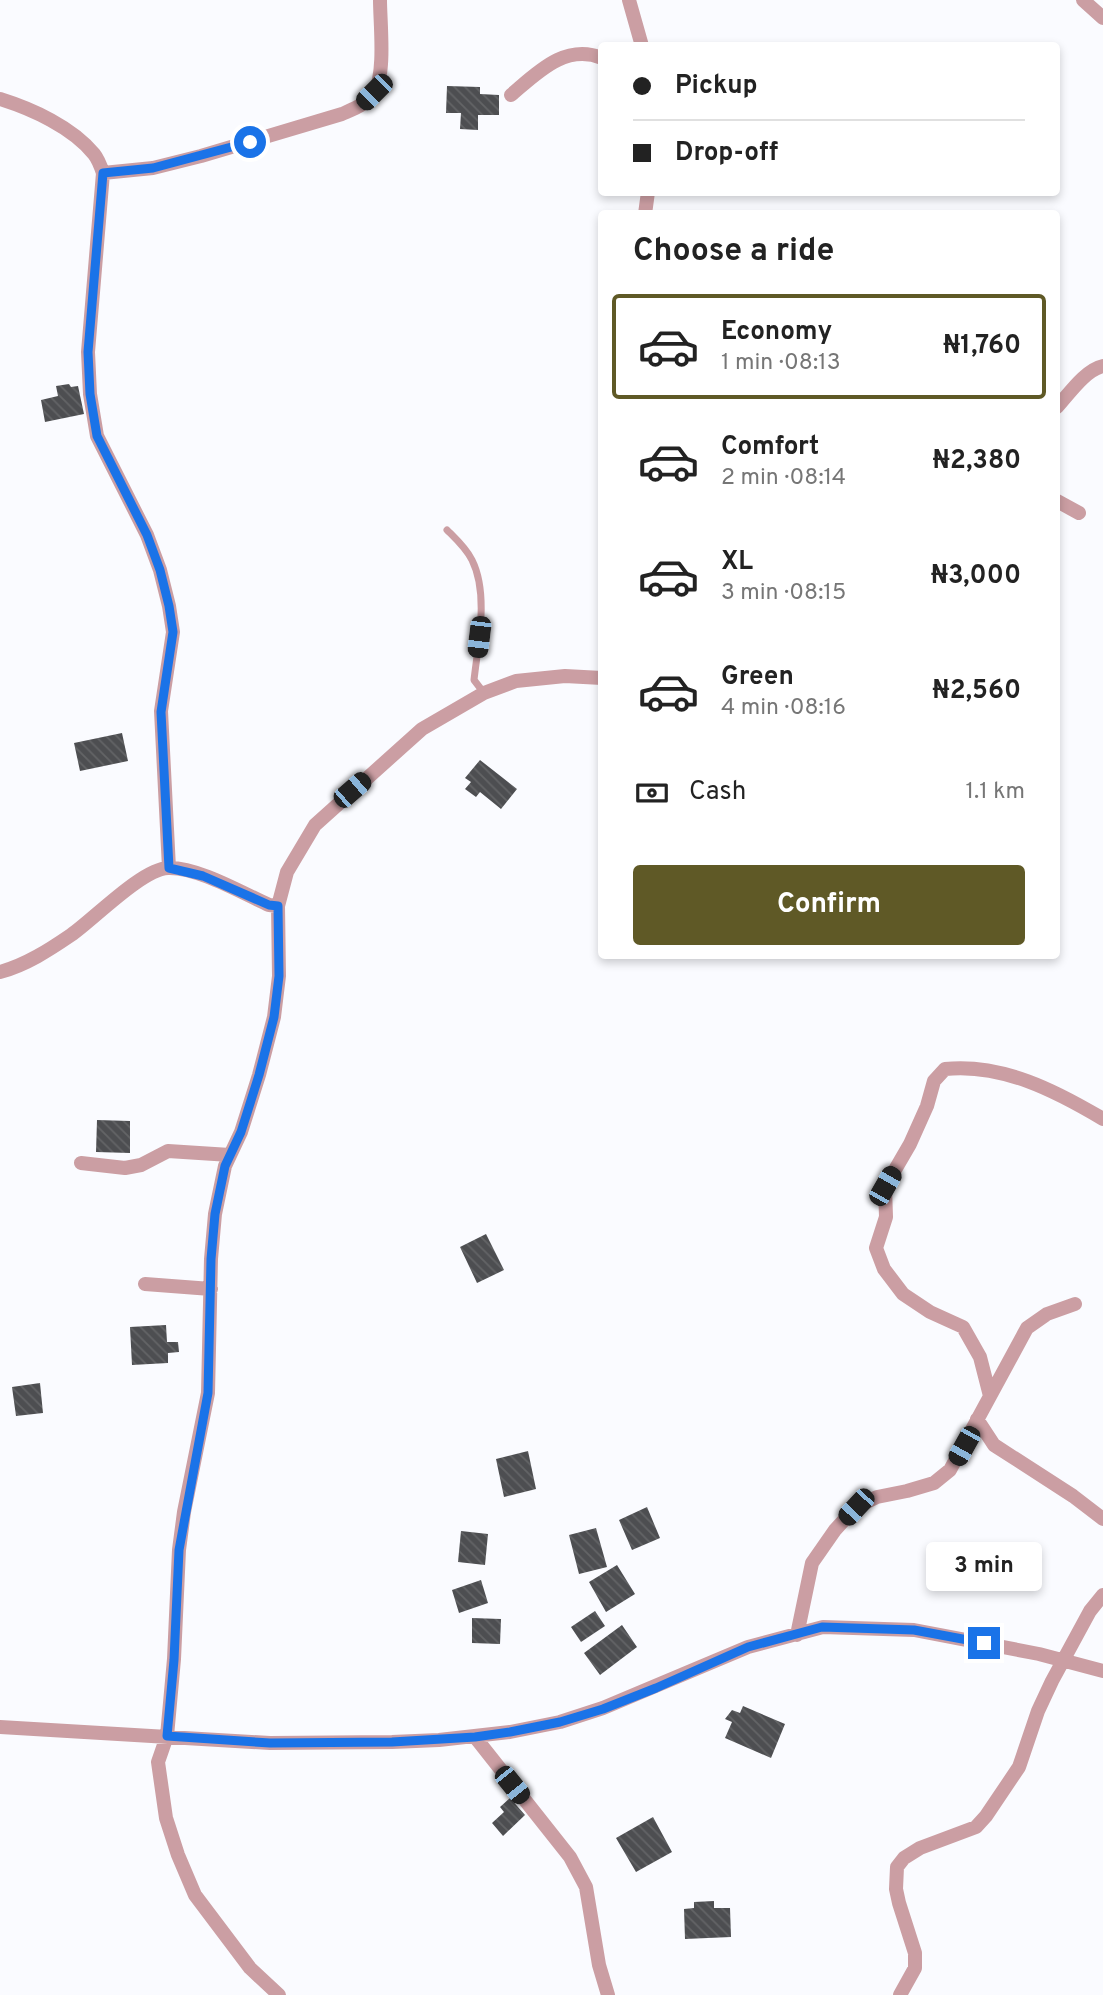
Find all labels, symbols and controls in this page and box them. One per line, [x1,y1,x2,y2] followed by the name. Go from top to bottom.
[352,70,397,114] car
[675,70,758,103] text: Pickup
[234,126,266,158] route start
[675,137,778,170] text: Drop-off
[633,232,834,272] text: Choose a ride
[637,315,700,378] icon: car
[721,316,832,349] text: Economy
[943,330,1021,363] text: ₦1,760
[721,349,840,378] text: 1 min · 08:13
[637,430,700,493] icon: car
[721,431,819,464] text: Comfort
[933,445,1021,478] text: ₦2,380
[721,464,846,493] text: 2 min · 08:14
[637,545,700,608] icon: car
[721,546,753,579] text: XL
[931,560,1021,593] text: ₦3,000
[721,579,846,608] text: 3 min · 08:15
[467,615,492,659] car
[637,660,700,723] icon: car
[721,661,794,694] text: Green
[932,675,1021,708] text: ₦2,560
[721,694,846,723] text: 4 min · 08:16
[330,768,375,812] car
[633,774,671,812] icon: cash
[689,776,746,809] text: Cash
[966,778,1025,807] text: 1.1 km
[633,865,1025,945] button: Confirm
[866,1163,905,1209] car
[945,1423,984,1469] car
[834,1484,879,1530] car
[926,1542,1042,1590] callout: 3 min
[954,1552,1014,1581] text: 3 min
[968,1627,1000,1659] route end
[491,1762,534,1808] car

